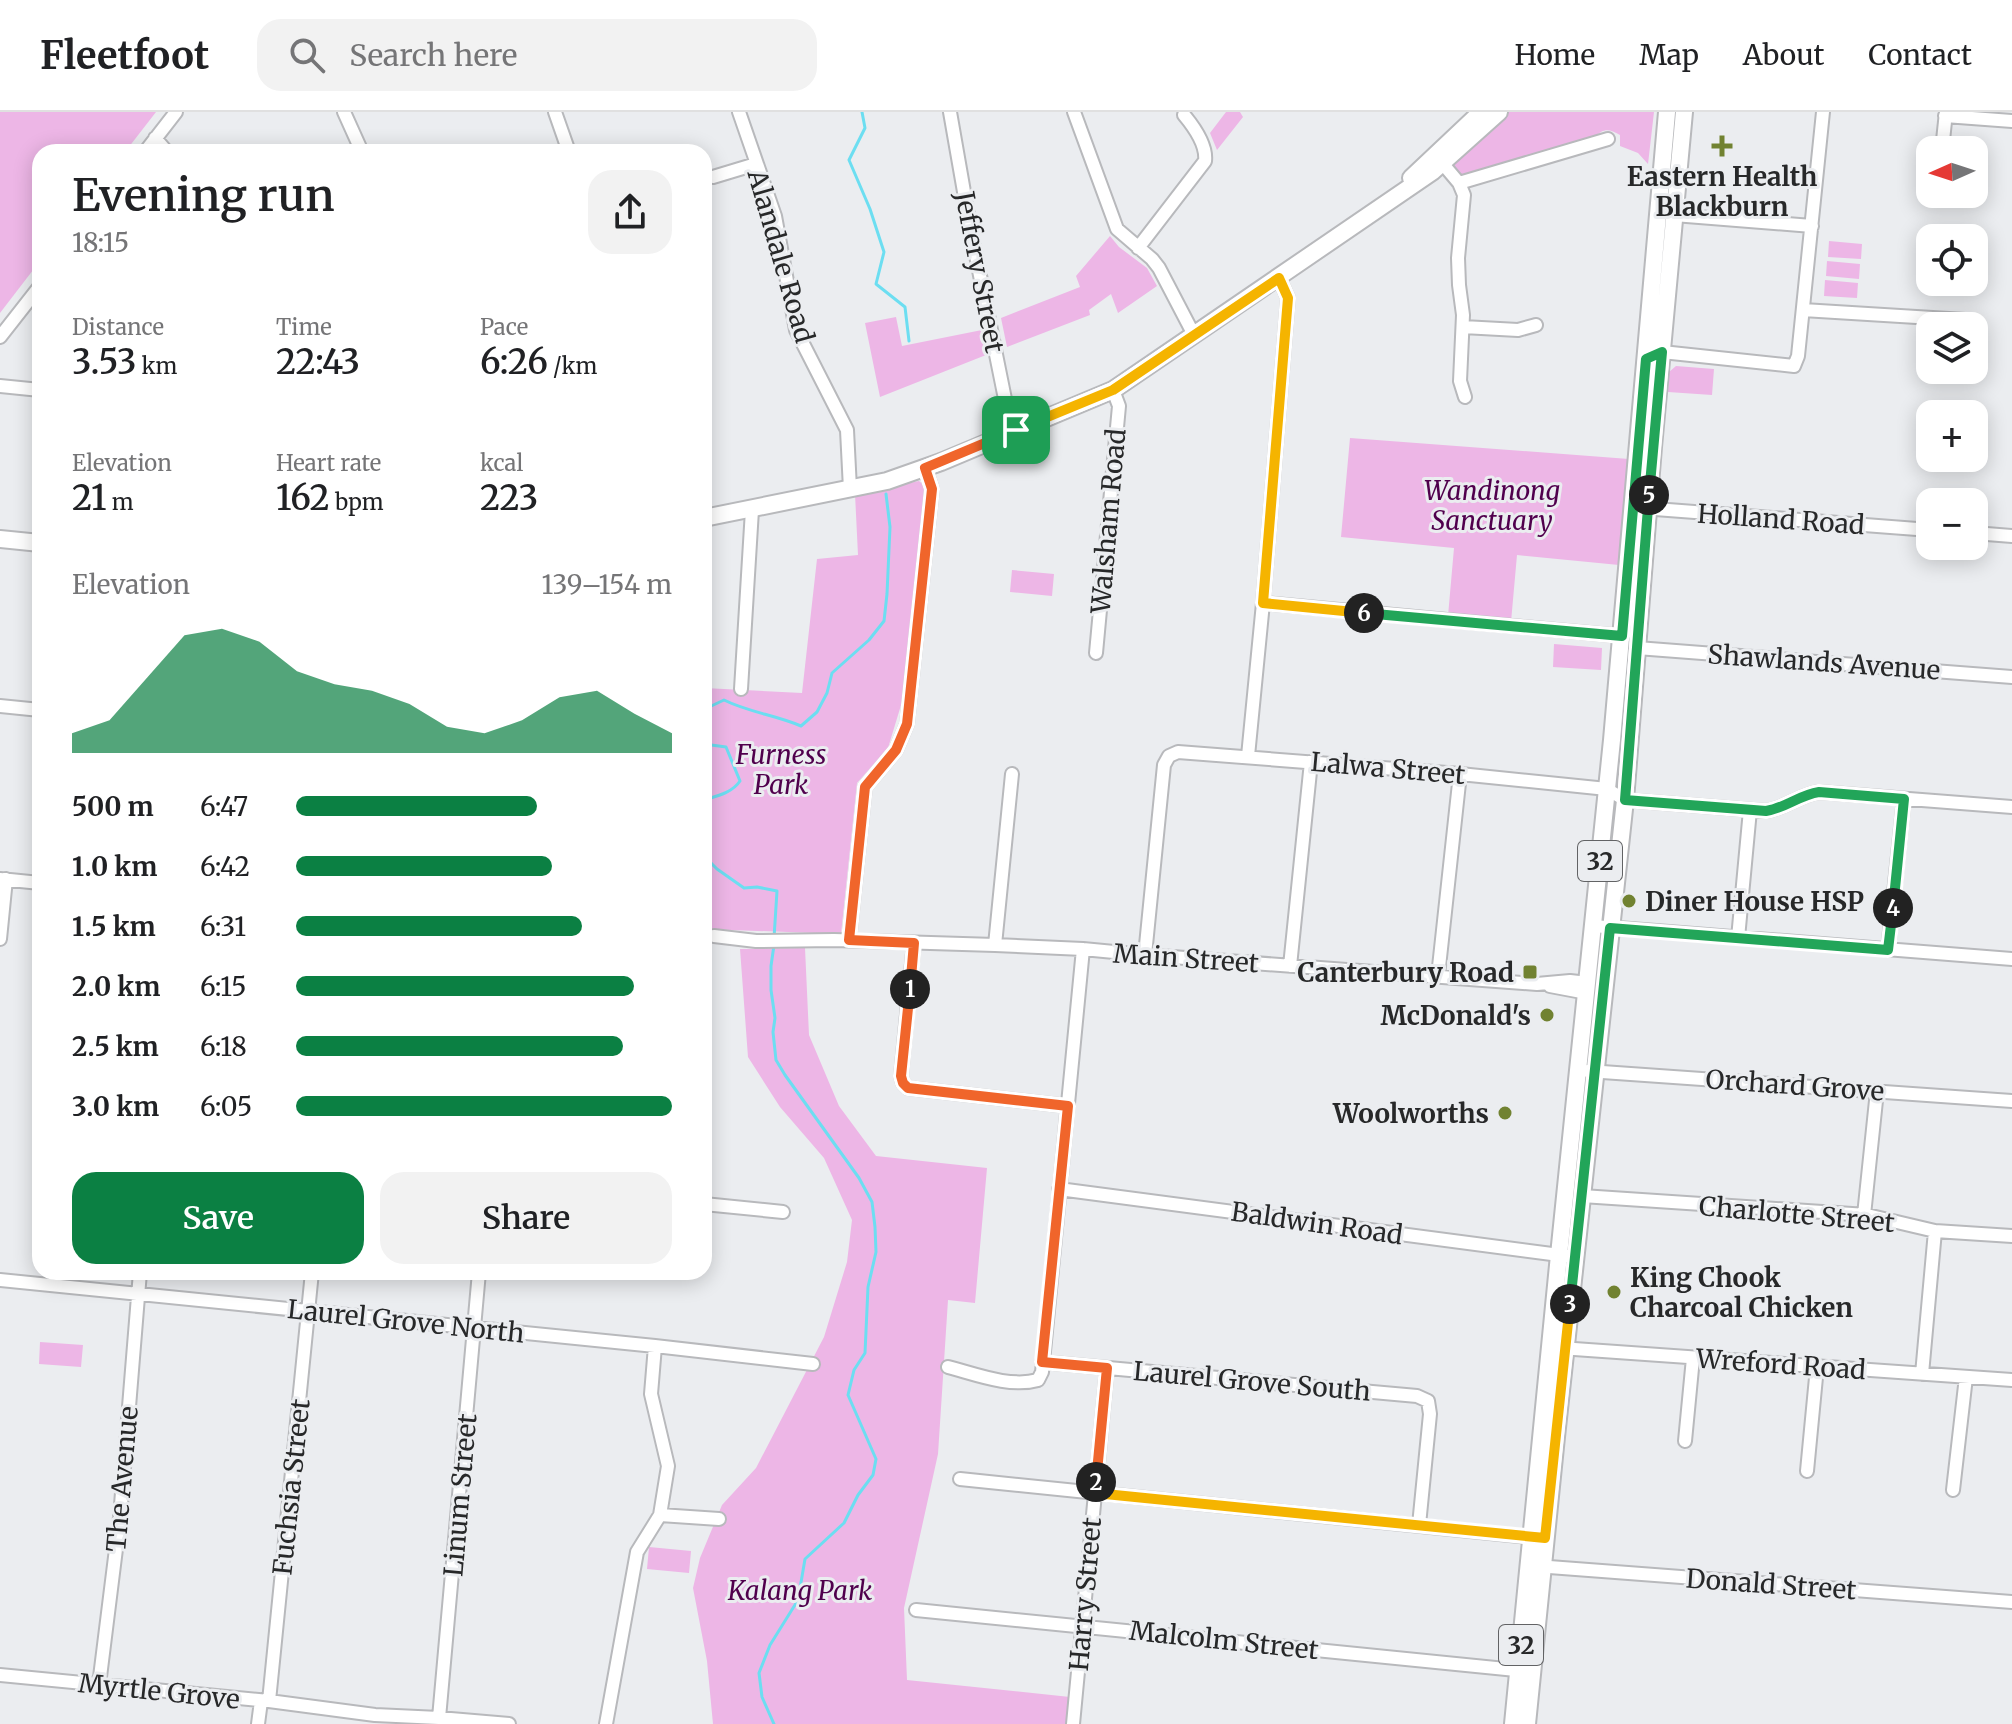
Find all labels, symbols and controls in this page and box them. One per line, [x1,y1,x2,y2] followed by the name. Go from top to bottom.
[257,19,817,91] search box
[40,32,209,79] text: Fleetfoot
[285,33,329,77] icon: search
[349,36,517,74] text: Search here
[1514,37,1595,73] text: Home
[1639,37,1699,73] text: Map
[1743,37,1824,73] text: About
[1868,37,1972,73] text: Contact
[1711,135,1733,157] marker: Eastern Health Blackburn
[1916,136,1988,208] north arrow
[1916,136,1988,560] map controls
[1627,160,1817,223] place label: Eastern Health Blackburn
[740,165,822,347] street label: Alandale Road
[72,168,335,223] text: Evening run
[588,170,672,254] button: share
[948,188,1012,355] street label: Jeffery Street
[1916,224,1988,296] button: locate
[72,226,129,259] text: 18:15
[1916,312,1988,384] button: layers
[72,313,164,341] text: Distance
[276,313,332,341] text: Time
[480,313,528,341] text: Pace
[72,341,136,383] text: 3.53
[276,341,360,383] text: 22:43
[480,341,548,383] text: 6:26
[136,352,177,380] text: km
[548,352,597,380] text: /km
[982,396,1050,464] pin
[1916,400,1988,472] button: +
[994,408,1038,452] icon: arrive
[1083,427,1133,616] street label: Walsham Road
[72,449,172,477] text: Elevation
[276,449,381,477] text: Heart rate
[480,449,523,477] text: kcal
[1424,474,1560,537] park label: Wandinong Sanctuary
[1629,475,1669,515] pin: 5
[72,477,107,519] text: 21
[276,477,330,519] text: 162
[480,477,538,519] text: 223
[1643,481,1655,509] text: 5
[107,488,134,516] text: m
[330,488,383,516] text: bpm
[1916,488,1988,560] button: −
[1696,497,1866,541] street label: Holland Road
[72,568,190,601] text: Elevation
[542,568,672,601] text: 139–154 m
[1344,593,1384,633] pin: 6
[1357,599,1371,627] text: 6
[1707,637,1941,687] street label: Shawlands Avenue
[735,738,826,801] park label: Furness Park
[1309,745,1467,791] street label: Lalwa Street
[72,790,154,823] text: 500 m
[200,790,248,823] text: 6:47
[1578,841,1622,881] road number: 32
[72,850,157,883] text: 1.0 km
[200,850,250,883] text: 6:42
[1645,885,1864,918] place label: Diner House HSP
[1873,888,1913,928] pin: 4
[1620,892,1638,910] marker: Diner House HSP
[1886,894,1900,922] text: 4
[72,910,156,943] text: 1.5 km
[200,910,246,943] text: 6:31
[1112,936,1260,980] street label: Main Street
[1298,956,1514,989] place label: Canterbury Road
[1521,963,1539,981] marker: Canterbury Road
[890,969,930,1009] pin: 1
[72,970,160,1003] text: 2.0 km
[200,970,246,1003] text: 6:15
[905,975,915,1003] text: 1
[1380,999,1531,1032] place label: McDonald's
[1538,1006,1556,1024] marker: McDonald's
[72,1030,159,1063] text: 2.5 km
[200,1030,247,1063] text: 6:18
[1705,1062,1885,1108] street label: Orchard Grove
[72,1090,159,1123] text: 3.0 km
[200,1090,252,1123] text: 6:05
[1332,1097,1489,1130] place label: Woolworths
[1496,1104,1514,1122] marker: Woolworths
[72,1172,364,1264] button: Save
[380,1172,672,1264] button: Share
[1698,1189,1896,1239] street label: Charlotte Street
[1229,1195,1405,1251] street label: Baldwin Road
[1630,1261,1853,1324] place label: King Chook Charcoal Chicken
[1605,1283,1623,1301] marker: King Chook Charcoal Chicken
[1550,1284,1590,1324] pin: 3
[1564,1290,1576,1318] text: 3
[286,1292,526,1350] street label: Laurel Grove North
[1694,1342,1867,1386] street label: Wreford Road
[1132,1354,1372,1408] street label: Laurel Grove South
[265,1397,317,1577] street label: Fuchsia Street
[99,1405,145,1553] street label: The Avenue
[436,1412,484,1578] street label: Linum Street
[1076,1462,1116,1502] pin: 2
[1090,1468,1102,1496] text: 2
[1062,1516,1108,1672] street label: Harry Street
[1685,1562,1857,1606] street label: Donald Street
[727,1574,872,1607] park label: Kalang Park
[1128,1614,1320,1666] street label: Malcolm Street
[1499,1625,1543,1665] road number: 32
[77,1666,241,1716] street label: Myrtle Grove

